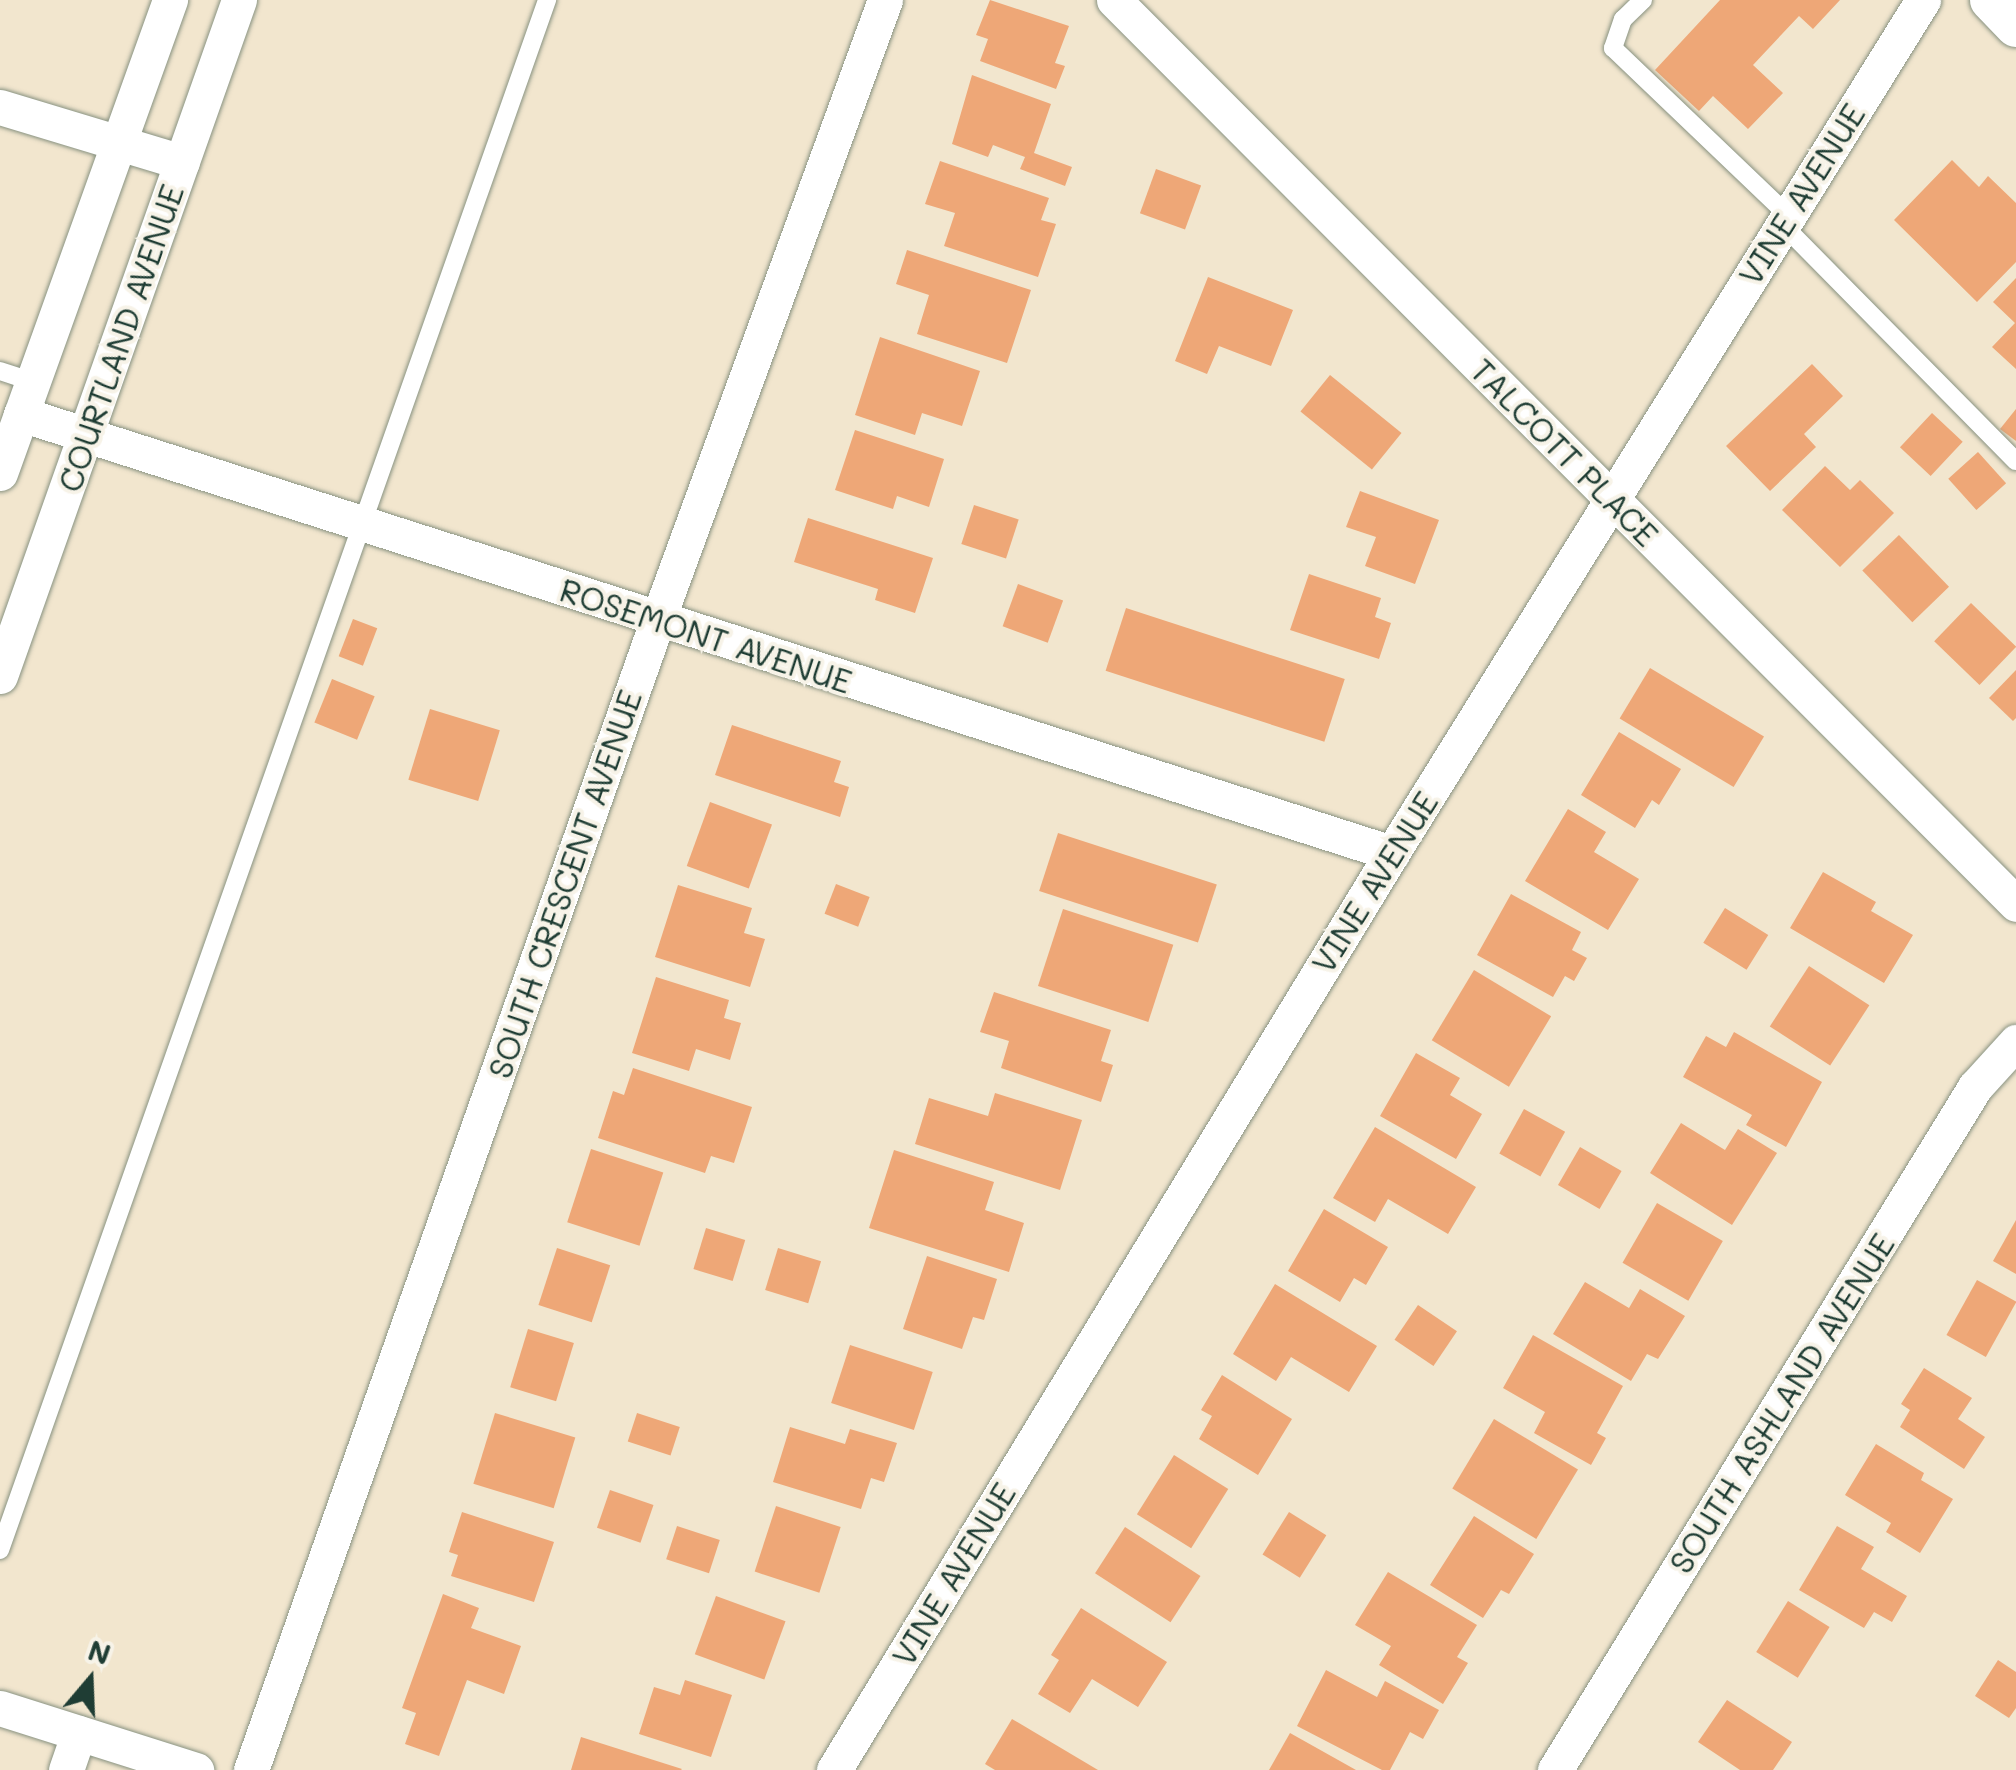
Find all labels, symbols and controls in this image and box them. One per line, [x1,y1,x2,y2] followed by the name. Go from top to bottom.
[1730,96,1872,292] street label: VINE AVENUE
[49,179,191,497] street label: COURTLAND AVENUE
[1464,351,1666,553] street label: TALCOTT PLACE
[555,570,857,700] street label: ROSEMONT AVENUE
[479,685,649,1083] street label: SOUTH CRESCENT AVENUE
[1303,784,1445,980] street label: VINE AVENUE
[1661,1226,1901,1580] street label: SOUTH ASHLAND AVENUE
[883,1476,1023,1672] street label: VINE AVENUE
[40,1630,140,1730] north arrow
[84,1631,116,1672] text: N

